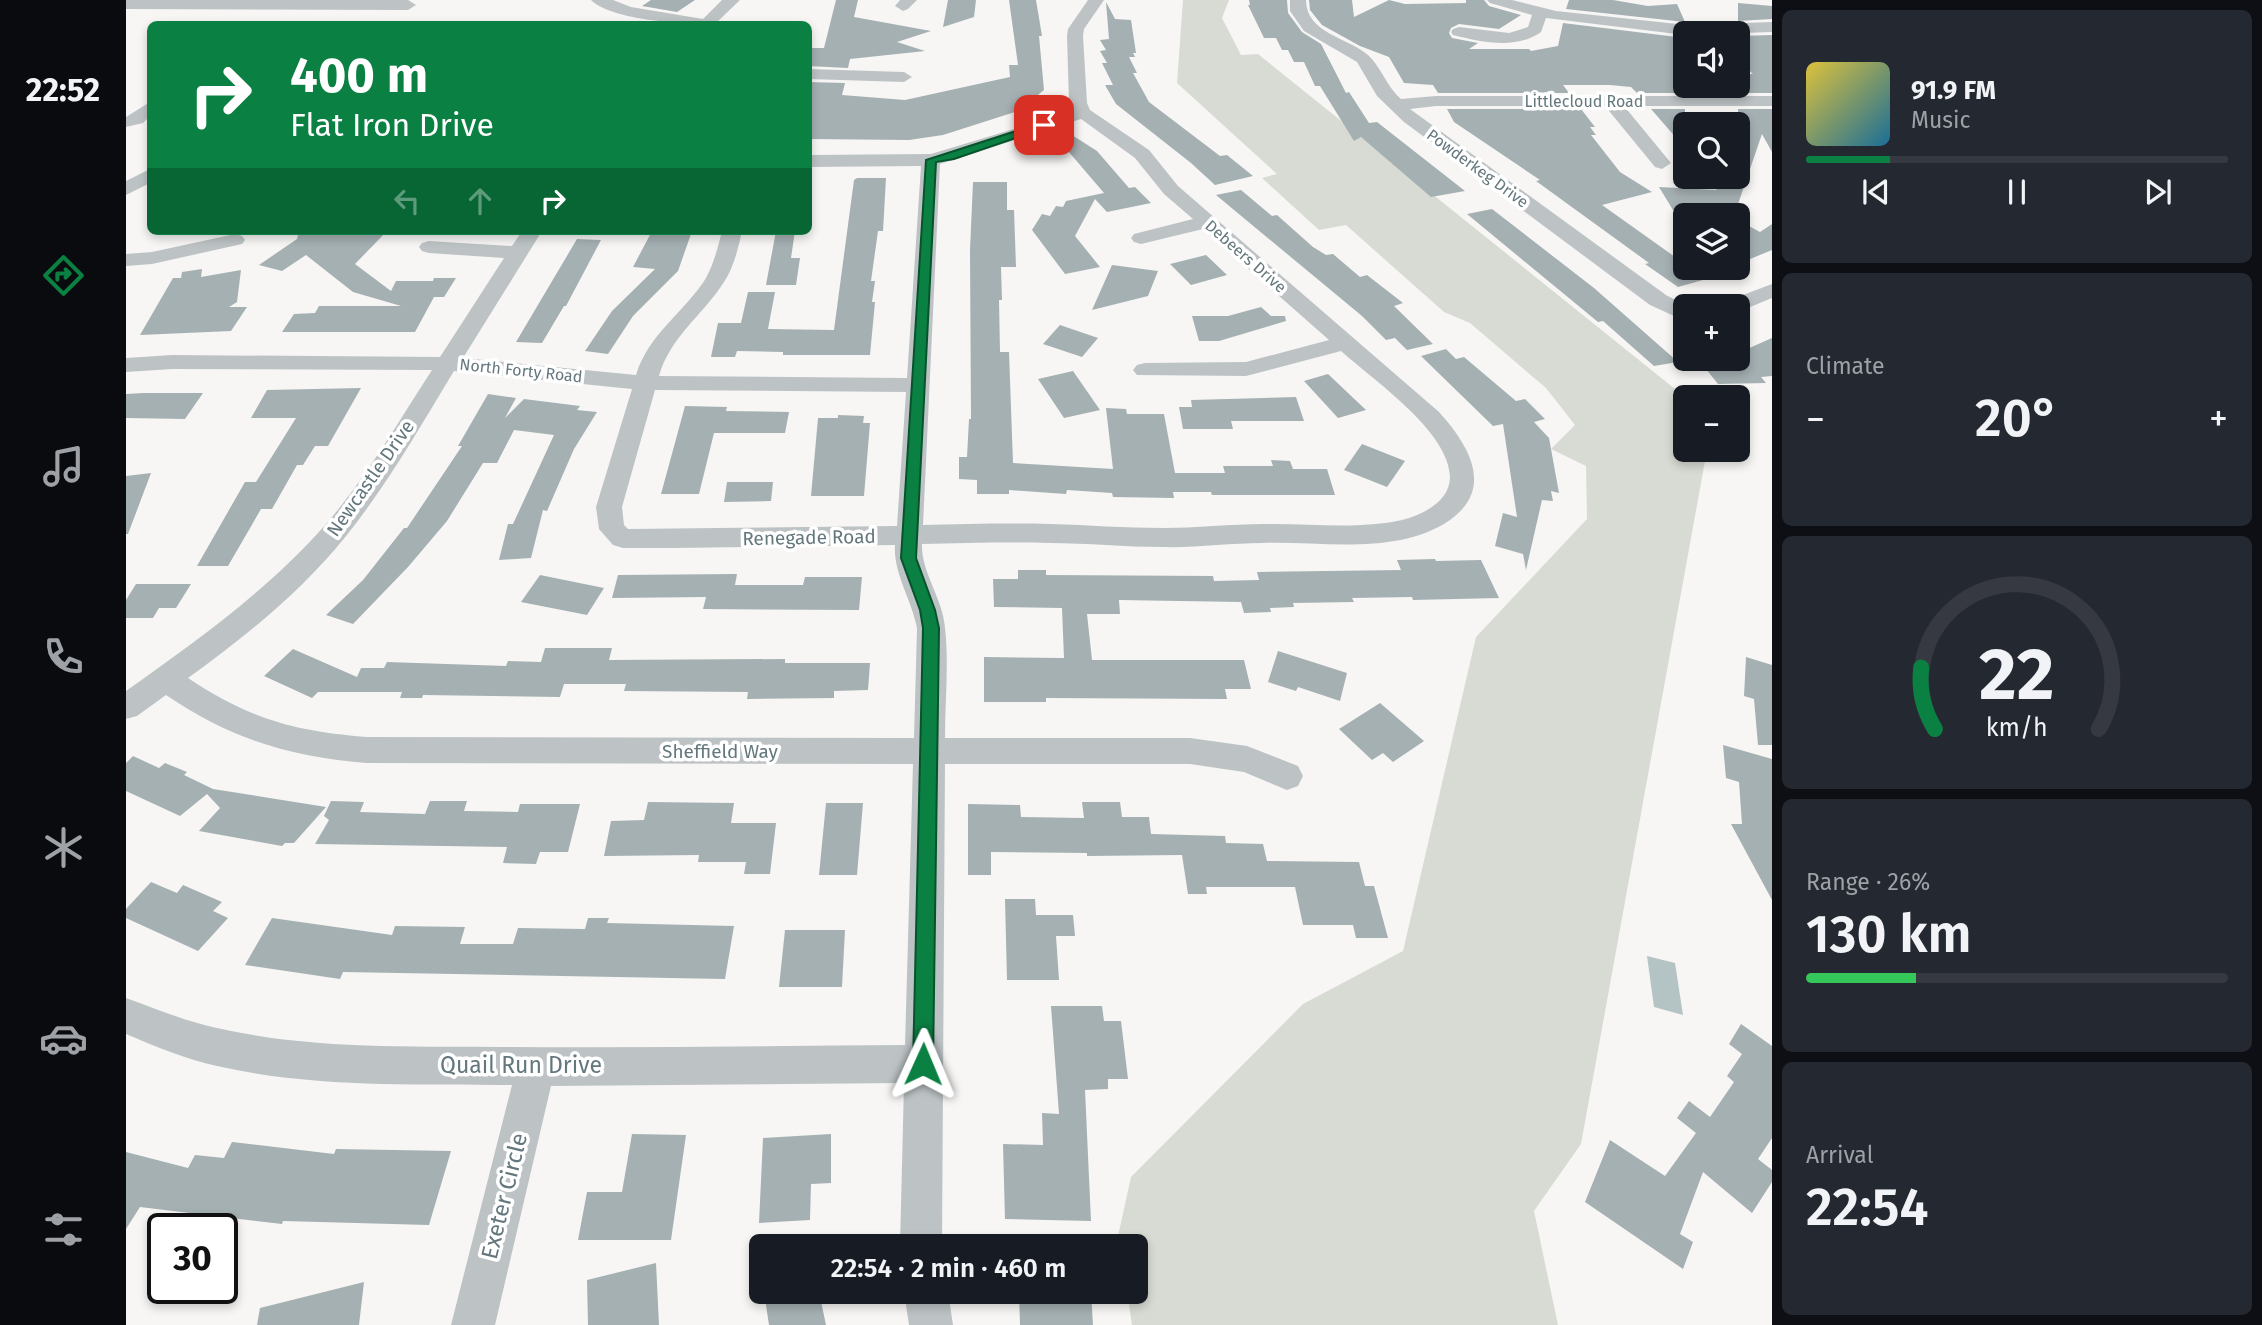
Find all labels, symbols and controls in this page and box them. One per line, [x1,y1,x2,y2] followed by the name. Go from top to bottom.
[1673,21,1750,462] map controls
[1673,21,1750,98] button: sound
[290,46,428,105] text: 400 m
[175,49,266,140] icon: right
[26,71,100,109] text: 22:52
[1911,75,1996,106] text: 91.9 FM
[1525,92,1643,111] street label: Littlecloud Road
[1014,95,1074,155] pin
[290,106,494,144] text: Flat Iron Drive
[1025,106,1063,144] icon: arrive
[1911,106,1971,134] text: Music
[1673,112,1750,189] button: search
[1423,125,1532,212] street label: Powderkeg Drive
[1857,173,1895,211] icon: previous
[1998,173,2036,211] icon: pause
[2139,173,2177,211] icon: next
[388,182,426,220] icon: left
[461,182,499,220] icon: ahead
[534,182,572,220] icon: right
[1673,203,1750,280] button: layers
[1201,216,1290,297] street label: Debeers Drive
[39,251,88,300] icon: directions
[1673,294,1750,371] button: +
[1806,352,1885,380] text: Climate
[459,355,583,386] street label: North Forty Road
[1673,385,1750,462] button: −
[1975,387,2059,450] text: 20°
[1806,396,1825,442] text: −
[2209,396,2228,442] text: +
[322,416,419,541] street label: Newcastle Drive
[39,442,88,491] icon: music
[742,525,876,550] street label: Renegade Road
[1979,631,2055,718] text: 22
[39,632,88,681] icon: phone
[1986,712,2048,742] text: km/h
[662,740,779,763] street label: Sheffield Way
[39,823,88,872] icon: climate
[1806,868,1930,896] text: Range · 26%
[1806,903,1972,966] text: 130 km
[39,1014,88,1063] icon: car
[886,1027,960,1101] position arrow
[440,1051,602,1079] street label: Quail Run Drive
[475,1130,533,1262] street label: Exeter Circle
[1806,1141,1873,1169] text: Arrival
[1806,1176,1928,1239] text: 22:54
[39,1205,88,1254] icon: filters
[147,1213,238,1304] speed limit sign: 30
[831,1253,1066,1284] text: 22:54 · 2 min · 460 m

